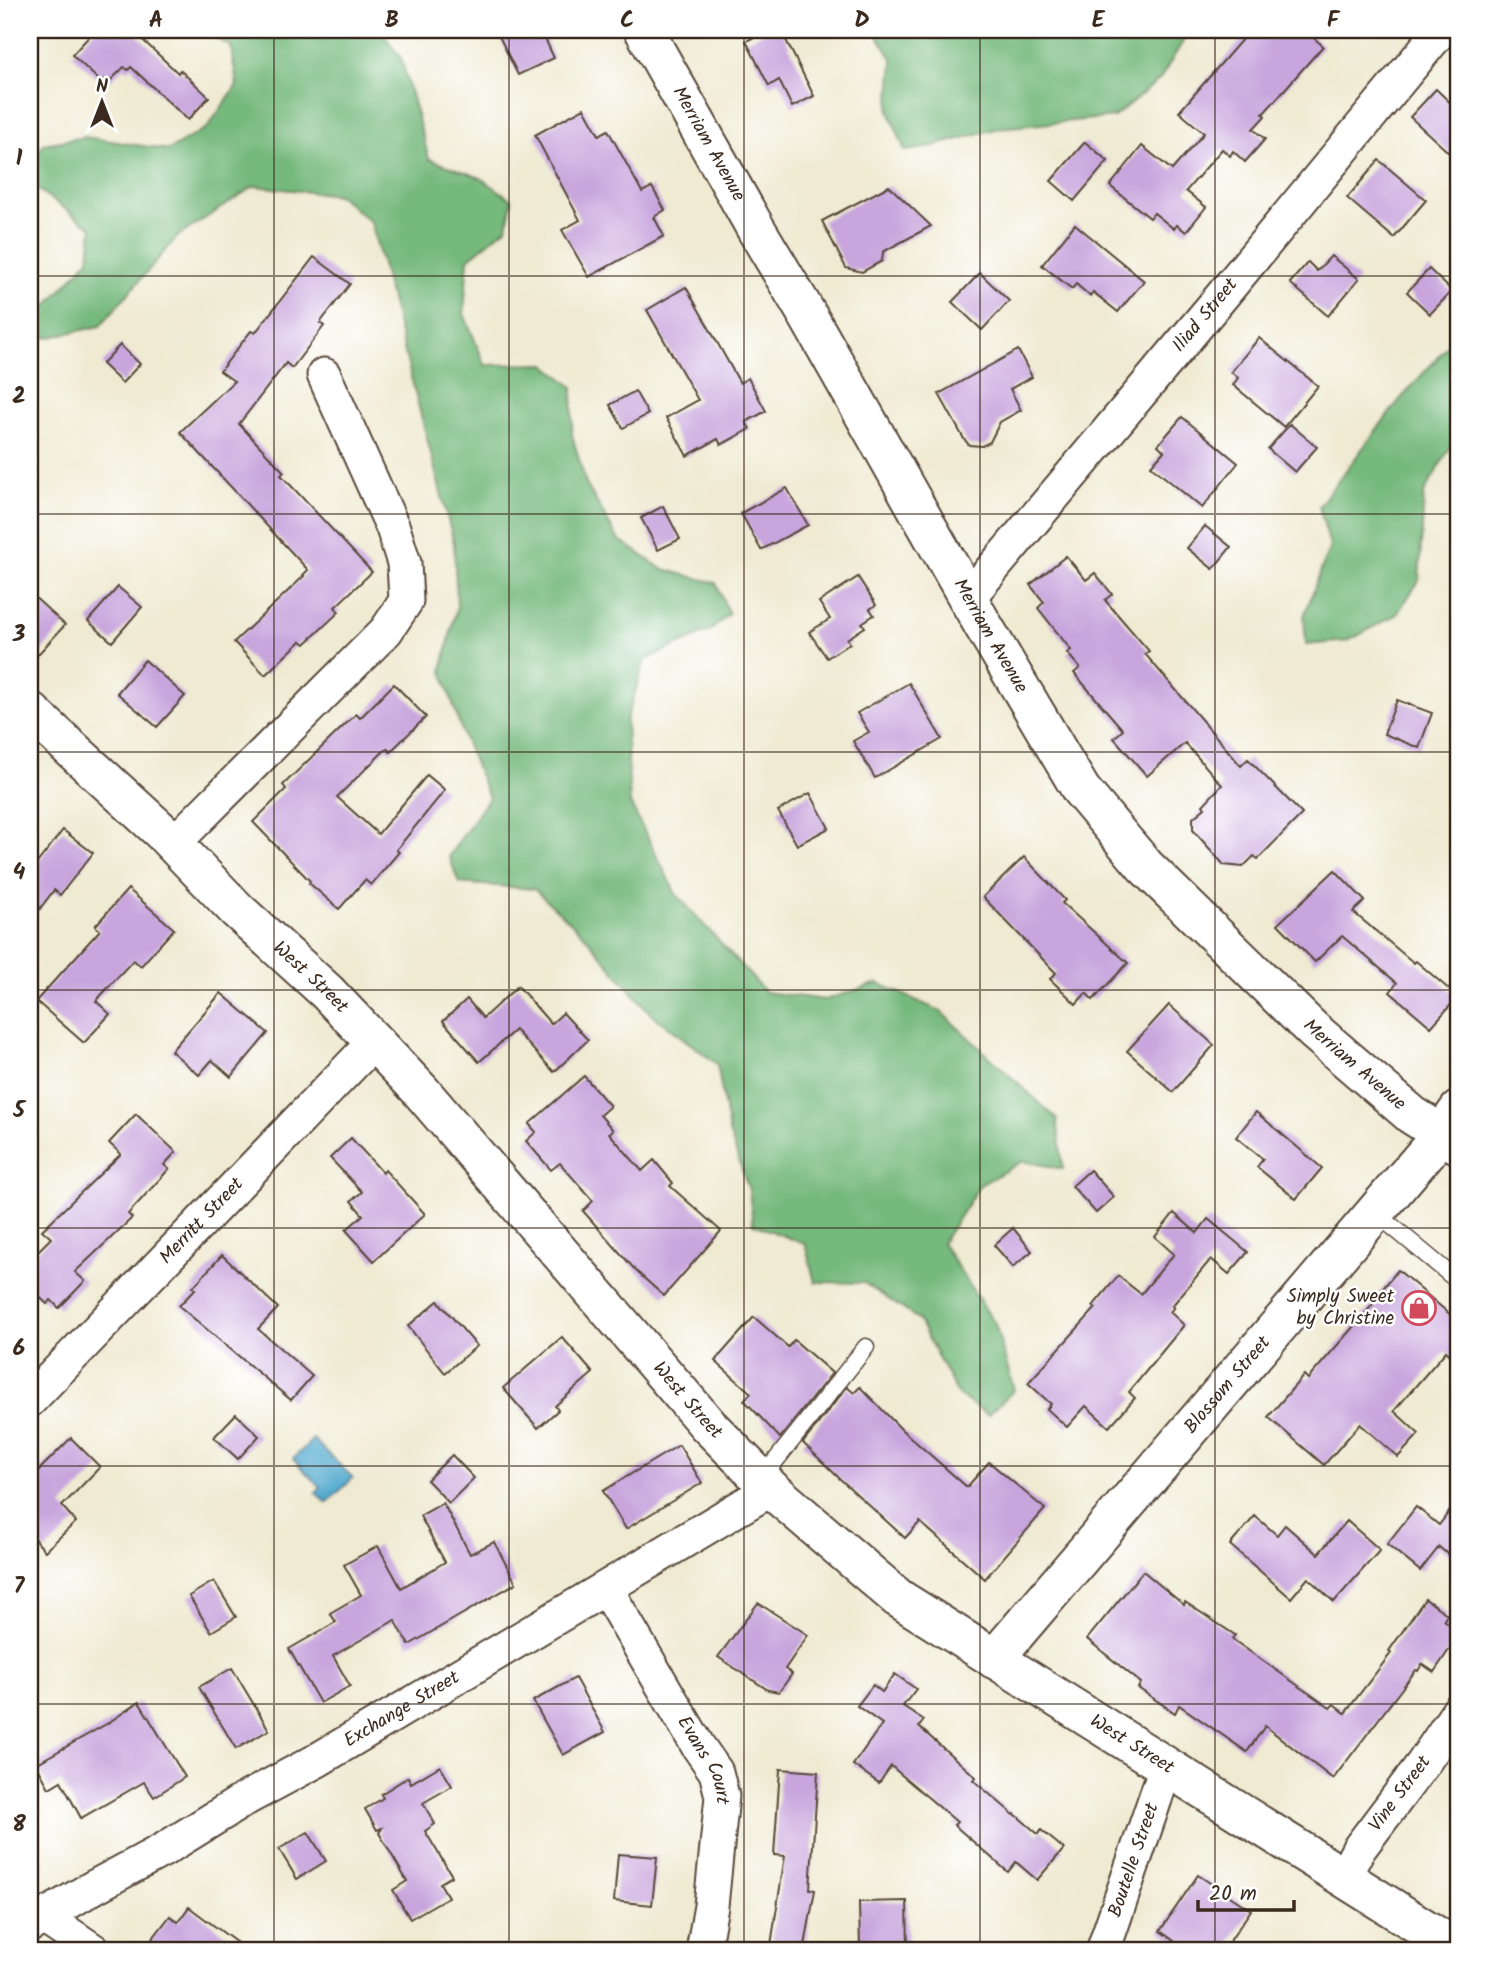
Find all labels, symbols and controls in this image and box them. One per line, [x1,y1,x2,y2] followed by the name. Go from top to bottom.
[149,3,163,39] text: A
[385,3,399,39] text: B
[620,3,634,39] text: C
[854,3,870,39] text: D
[1092,3,1106,39] text: E
[1327,3,1341,39] text: F
[66,66,136,136] north arrow
[96,72,108,102] text: N
[664,81,753,208] street label: Merriam Avenue
[16,141,23,177] text: 1
[1165,271,1246,359] street label: Iliad Street
[12,379,26,415] text: 2
[945,573,1036,700] street label: Merriam Avenue
[12,617,26,653] text: 3
[13,855,26,891] text: 4
[266,934,356,1021] street label: West Street
[1295,1012,1413,1119] street label: Merriam Avenue
[12,1093,27,1129] text: 5
[152,1170,252,1272] street label: Merritt Street
[1287,1282,1395,1334] place label: Simply Sweet by Christine
[1400,1289,1438,1327] shop icon: Simply Sweet by Christine
[1177,1329,1279,1441] street label: Blossom Street
[13,1331,25,1367] text: 6
[645,1355,730,1447] street label: West Street
[14,1569,26,1605] text: 7
[338,1663,466,1756] street label: Exchange Street
[1084,1707,1180,1783] street label: West Street
[669,1711,737,1806] street label: Evans Court
[1361,1749,1440,1839] street label: Vine Street
[1101,1798,1168,1922] street label: Boutelle Street
[12,1807,26,1843] text: 8
[1198,1869,1295,1913] scale bar
[1209,1878,1257,1911] text: 20 m

